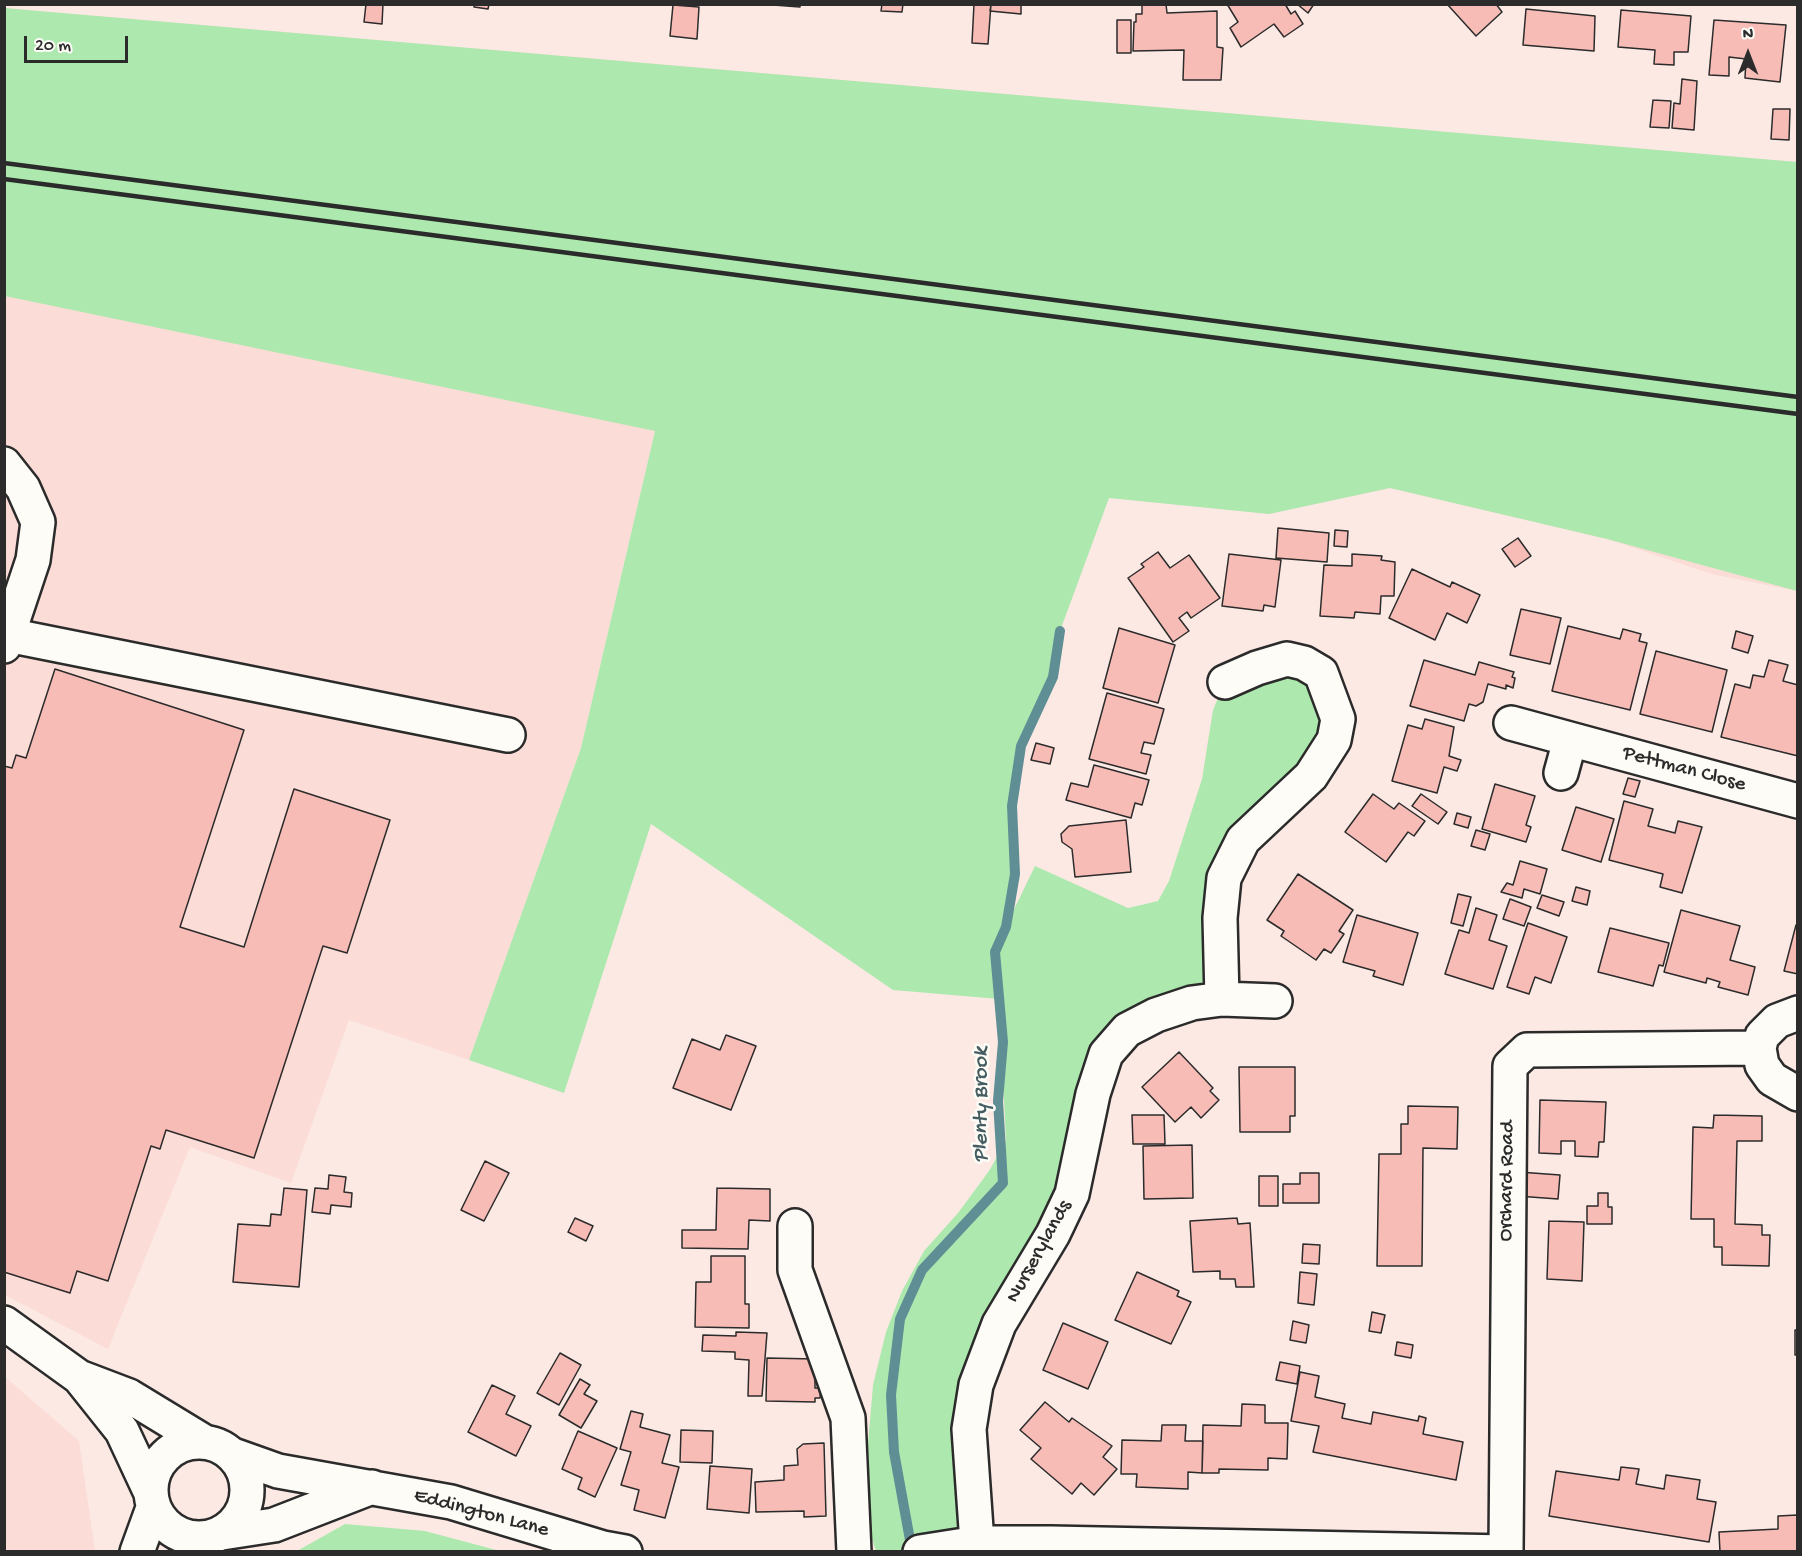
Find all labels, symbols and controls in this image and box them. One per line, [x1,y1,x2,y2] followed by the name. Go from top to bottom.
[27,24,130,62] scale bar
[1718,24,1778,84] north arrow
[1743,26,1753,45] text: N
[35,36,71,57] text: 20 m
[1620,741,1748,799] street label: Pettman Close
[970,1047,996,1163] water label: Plenty Brook
[1494,1120,1522,1242] street label: Orchard Road
[1001,1196,1079,1308] street label: Nurserylands
[411,1484,551,1544] street label: Eddington Lane

